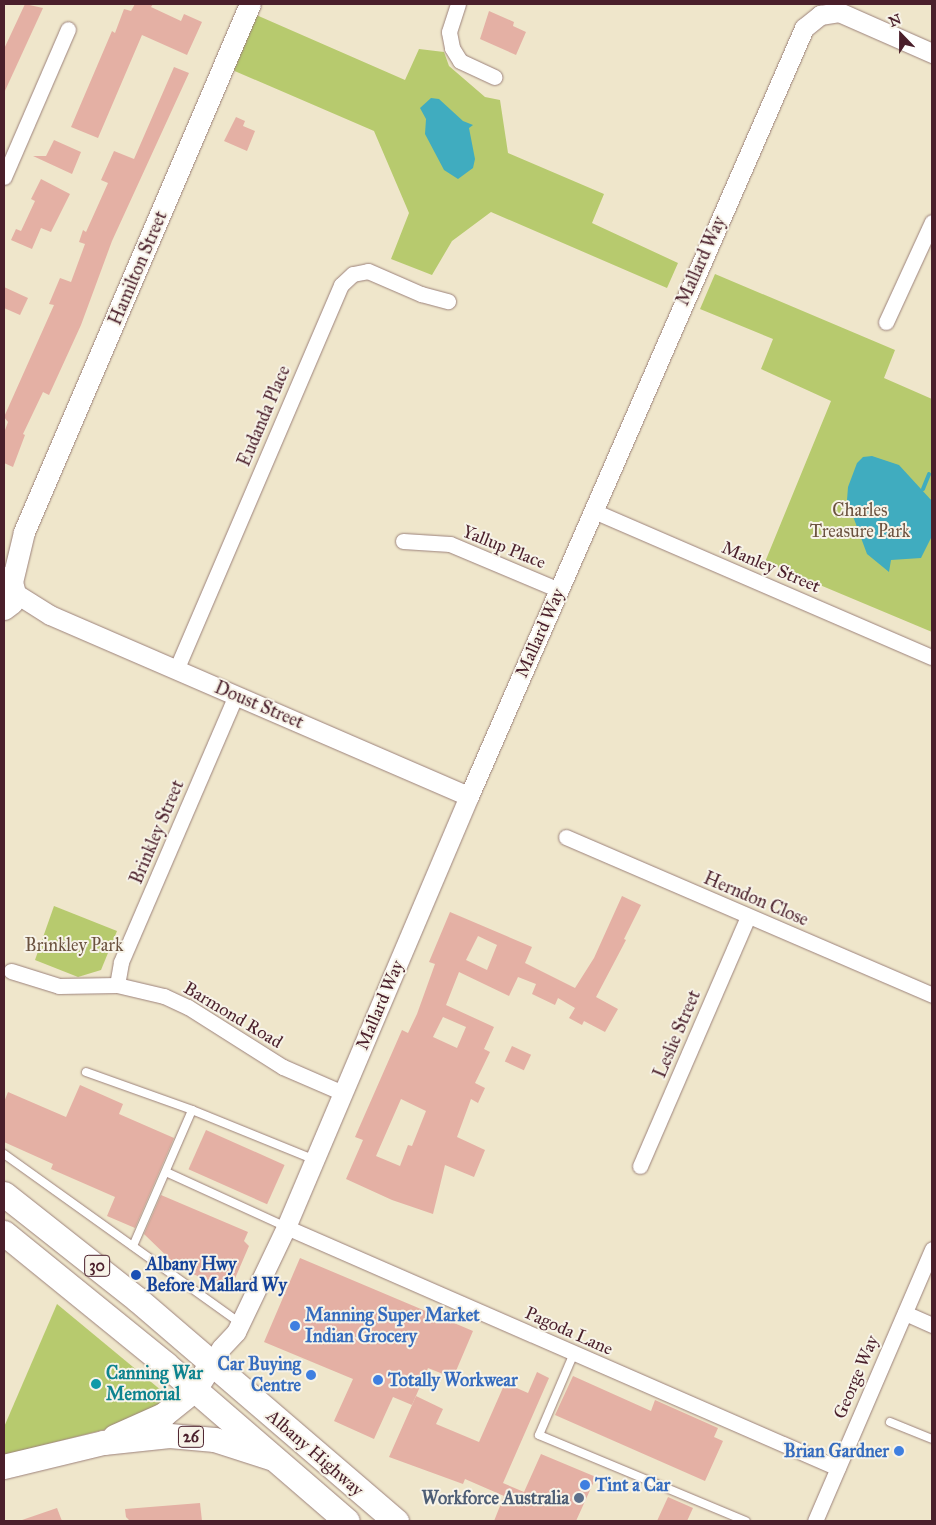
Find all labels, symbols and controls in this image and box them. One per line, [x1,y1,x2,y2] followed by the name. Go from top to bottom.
[876,10,926,60] north arrow
[887,11,904,31] text: N
[104,208,172,328] street label: Hamilton Street
[672,213,730,309] street label: Mallard Way
[233,362,295,470] street label: Eudanda Place
[810,500,910,542] park label: Charles Treasure Park
[459,521,549,573] street label: Yallup Place
[718,537,824,597] street label: Manley Street
[511,585,569,681] street label: Mallard Way
[211,677,307,733] street label: Doust Street
[125,777,189,887] street label: Brinkley Street
[700,867,812,931] street label: Herndon Close
[25,934,123,956] park label: Brinkley Park
[351,957,409,1053] street label: Mallard Way
[180,977,286,1053] street label: Barmond Road
[649,987,705,1081] street label: Leslie Street
[83,1252,111,1280] road number: 30
[146,1254,287,1296] place label: Albany Hwy Before Mallard Wy
[130,1269,142,1281] marker: Albany Hwy Before Mallard Wy
[522,1302,616,1360] street label: Pagoda Lane
[305,1305,480,1348] place label: Manning Super Market Indian Grocery
[289,1320,301,1332] marker: Manning Super Market Indian Grocery
[829,1332,883,1422] street label: George Way
[218,1354,301,1396] place label: Car Buying Centre
[106,1363,203,1406] place label: Canning War Memorial
[305,1369,317,1381] marker: Car Buying Centre
[388,1369,518,1391] place label: Totally Workwear
[372,1374,384,1386] marker: Totally Workwear
[90,1378,102,1390] marker: Canning War Memorial
[262,1405,368,1501] street label: Albany Highway
[177,1424,205,1450] road number: 26
[784,1440,889,1462] place label: Brian Gardner
[893,1445,905,1457] marker: Brian Gardner
[595,1474,670,1496] place label: Tint a Car
[579,1479,591,1491] marker: Tint a Car
[422,1487,569,1509] place label: Workforce Australia
[573,1492,585,1504] marker: Workforce Australia

